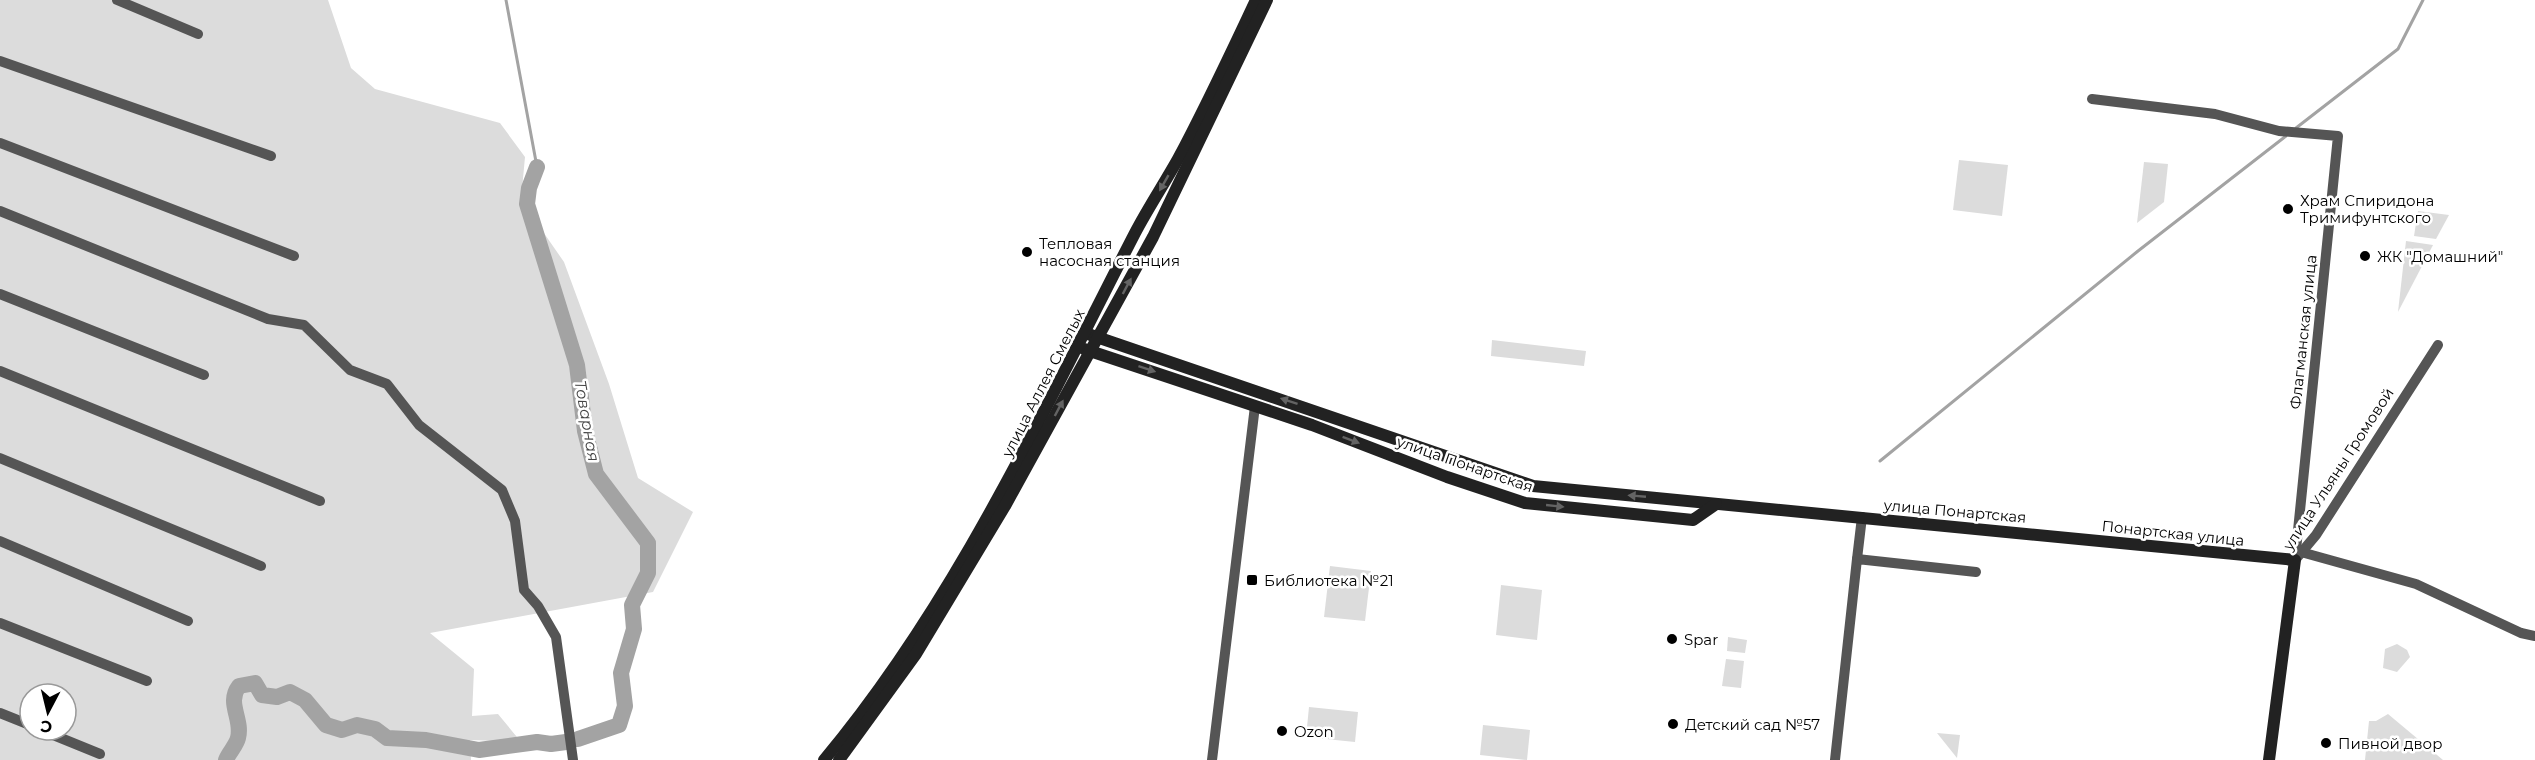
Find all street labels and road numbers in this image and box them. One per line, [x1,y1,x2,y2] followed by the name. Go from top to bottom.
[2285,254,2321,410] street label: Флагманская улица
[997,306,1089,461] street label: улица Аллея Смелых
[2278,384,2398,555] street label: улица Ульяны Громовой
[1393,431,1536,496] street label: улица Понартская
[1882,495,2027,527] street label: улица Понартская
[2101,516,2245,550] street label: Понартская улица

